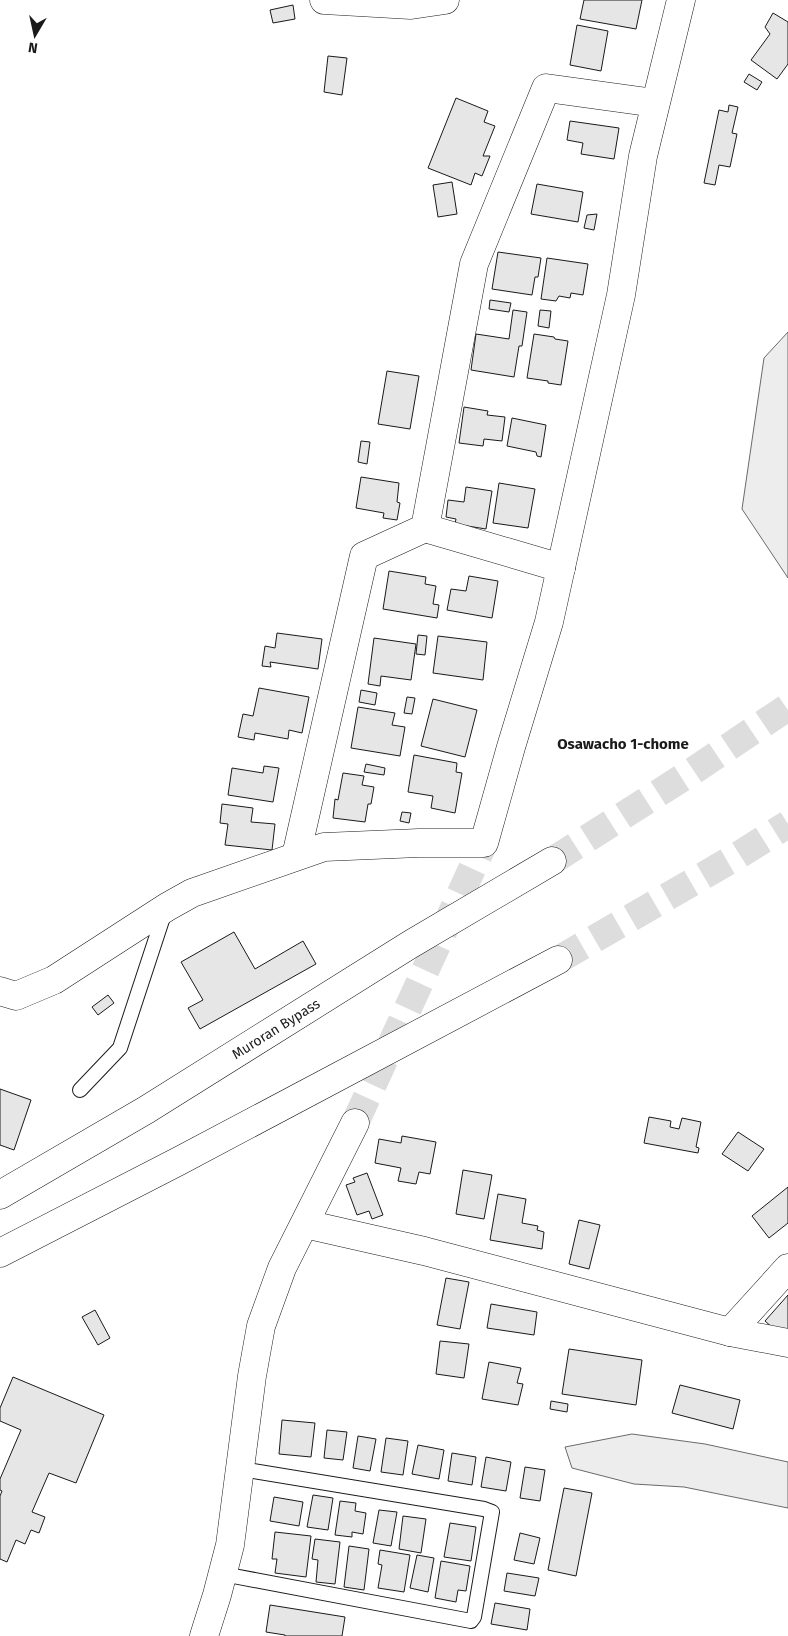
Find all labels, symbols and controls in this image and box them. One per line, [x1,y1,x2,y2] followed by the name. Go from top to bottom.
[10,10,60,60] north arrow
[27,38,39,56] text: N
[557,735,689,753] district label: Osawacho 1-chome
[229,995,323,1063] street label: Muroran Bypass

